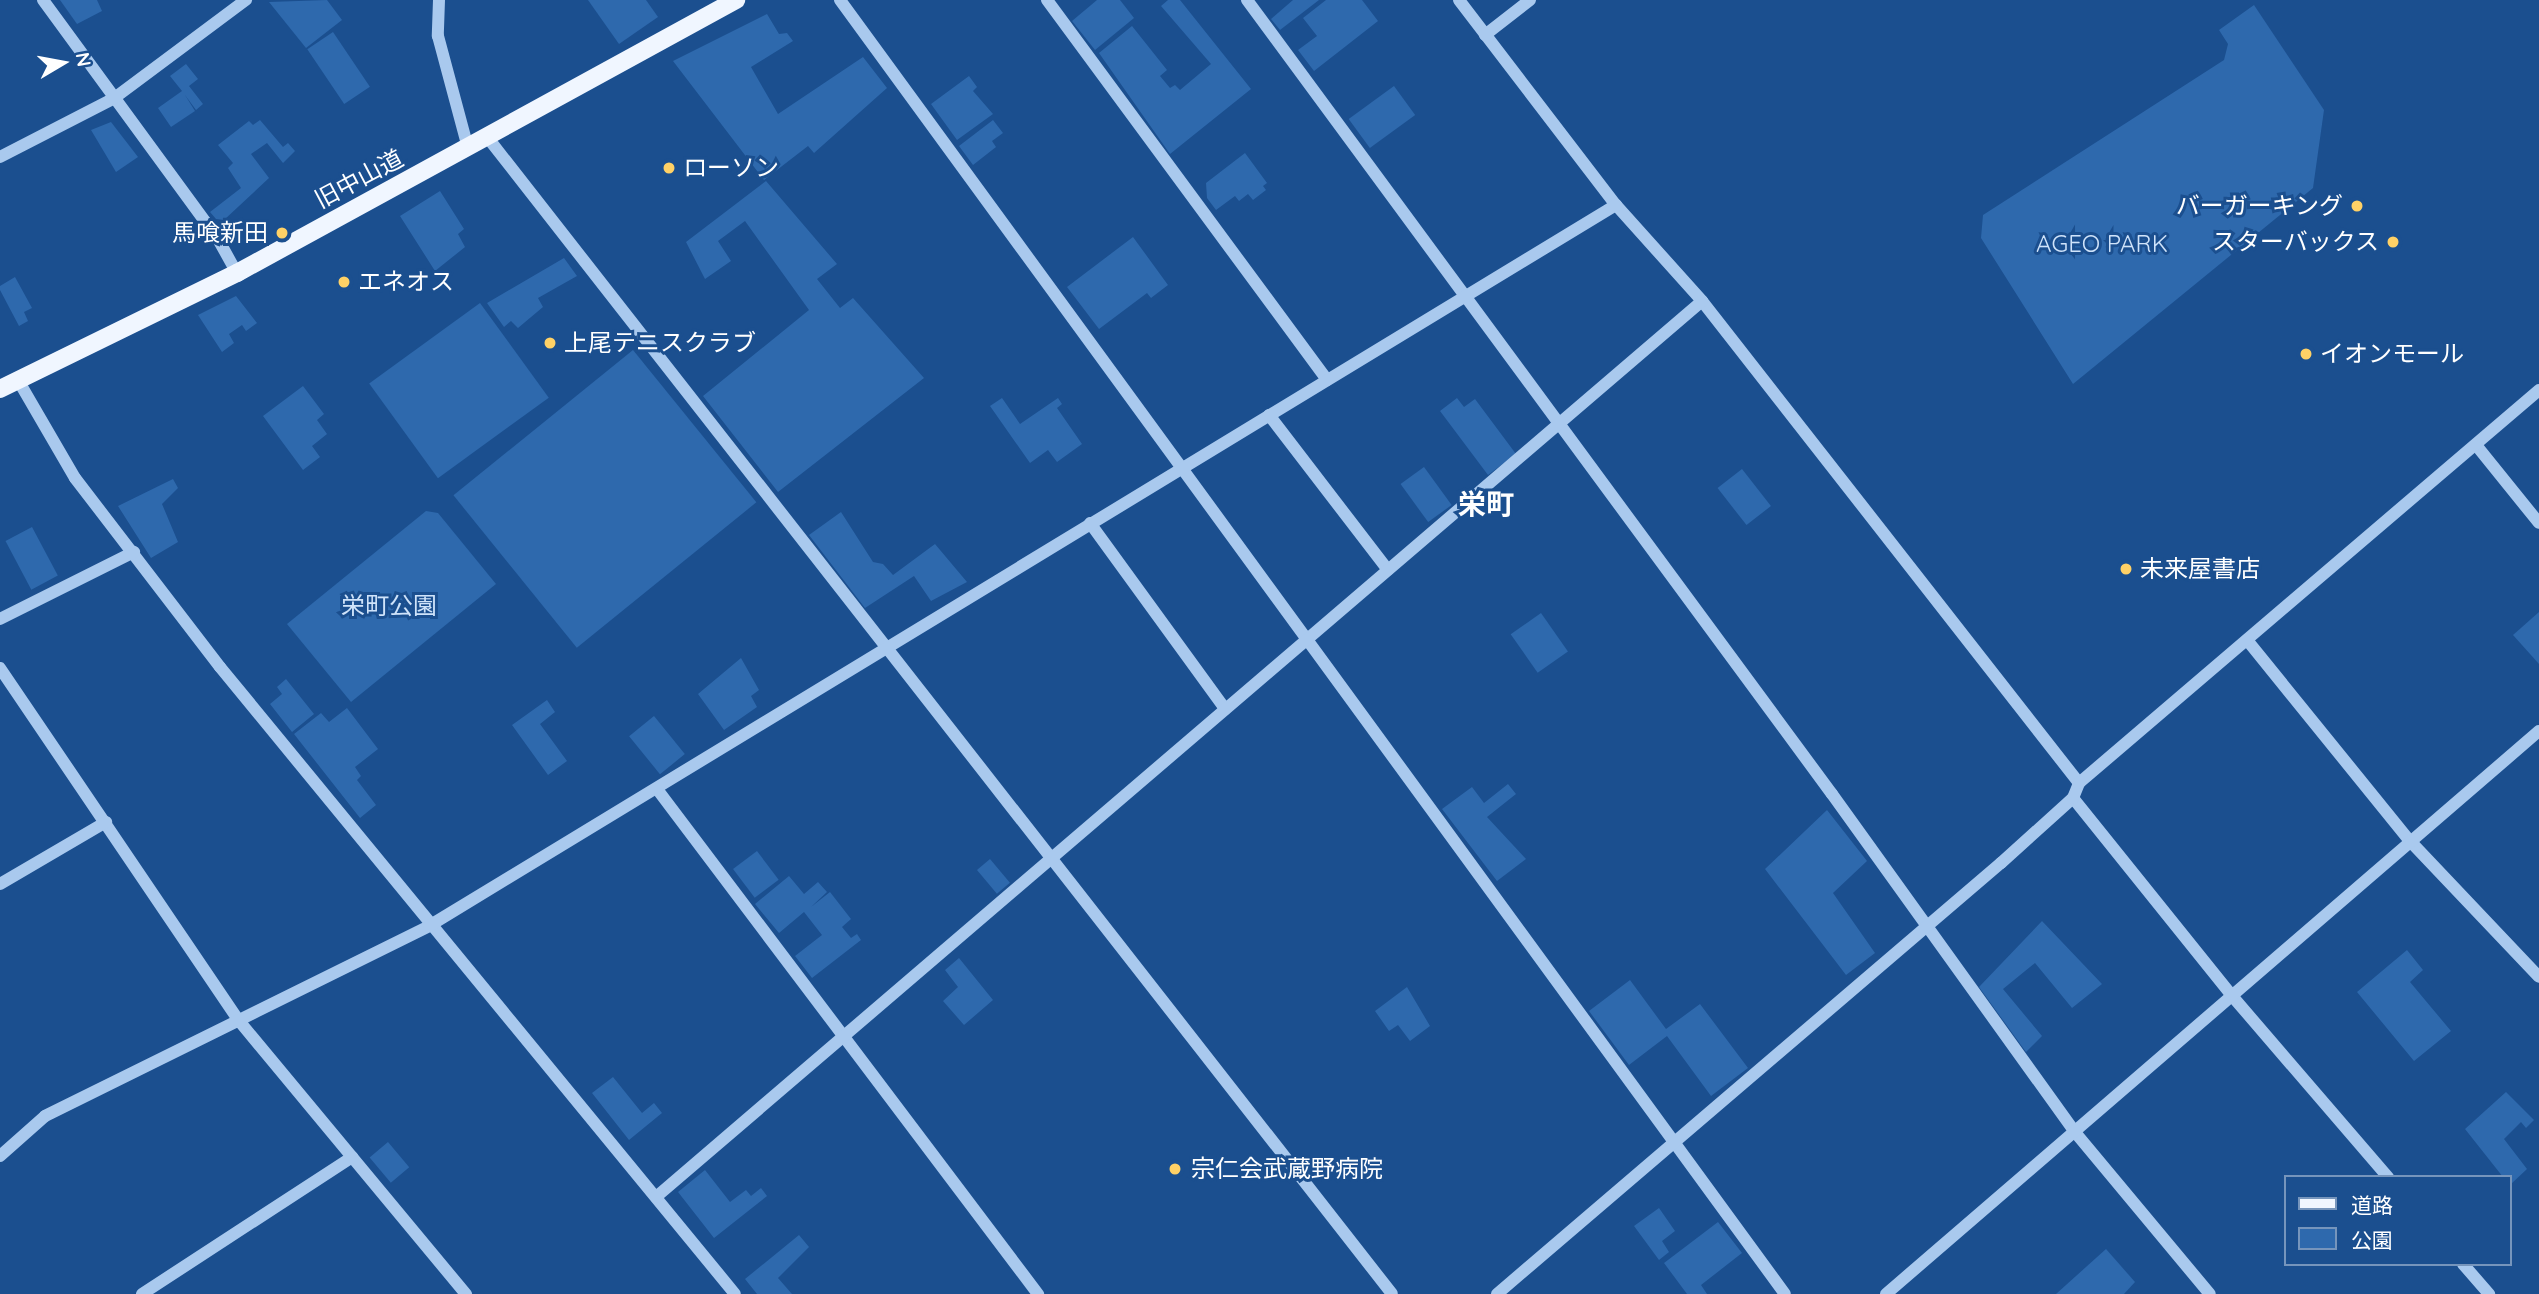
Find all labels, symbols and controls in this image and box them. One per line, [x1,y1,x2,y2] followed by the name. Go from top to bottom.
[28,28,98,98] north arrow
[71,50,97,68] text: N
[310,144,408,214] street label: 旧中山道
[683,154,779,182] place label: ローソン
[661,160,677,176] marker: ローソン
[2175,192,2343,220] place label: バーガーキング
[2349,198,2365,214] marker: バーガーキング
[172,219,268,247] place label: 馬喰新田
[274,225,290,241] marker: 馬喰新田
[2211,228,2379,256] place label: スターバックス
[2036,230,2168,258] park label: AGEO PARK
[2385,234,2401,250] marker: スターバックス
[358,268,454,296] place label: エネオス
[336,274,352,290] marker: エネオス
[564,329,756,357] place label: 上尾テニスクラブ
[542,335,558,351] marker: 上尾テニスクラブ
[2320,340,2464,368] place label: イオンモール
[2298,346,2314,362] marker: イオンモール
[1458,487,1514,521] district label: 栄町
[2140,555,2260,583] place label: 未来屋書店
[2118,561,2134,577] marker: 未来屋書店
[341,592,437,620] park label: 栄町公園
[1191,1155,1383,1183] place label: 宗仁会武蔵野病院
[1165,1159,1185,1179] marker: 宗仁会武蔵野病院
[2284,1175,2511,1266] legend
[2351,1192,2393,1218] text: 道路
[2351,1227,2393,1253] text: 公園

